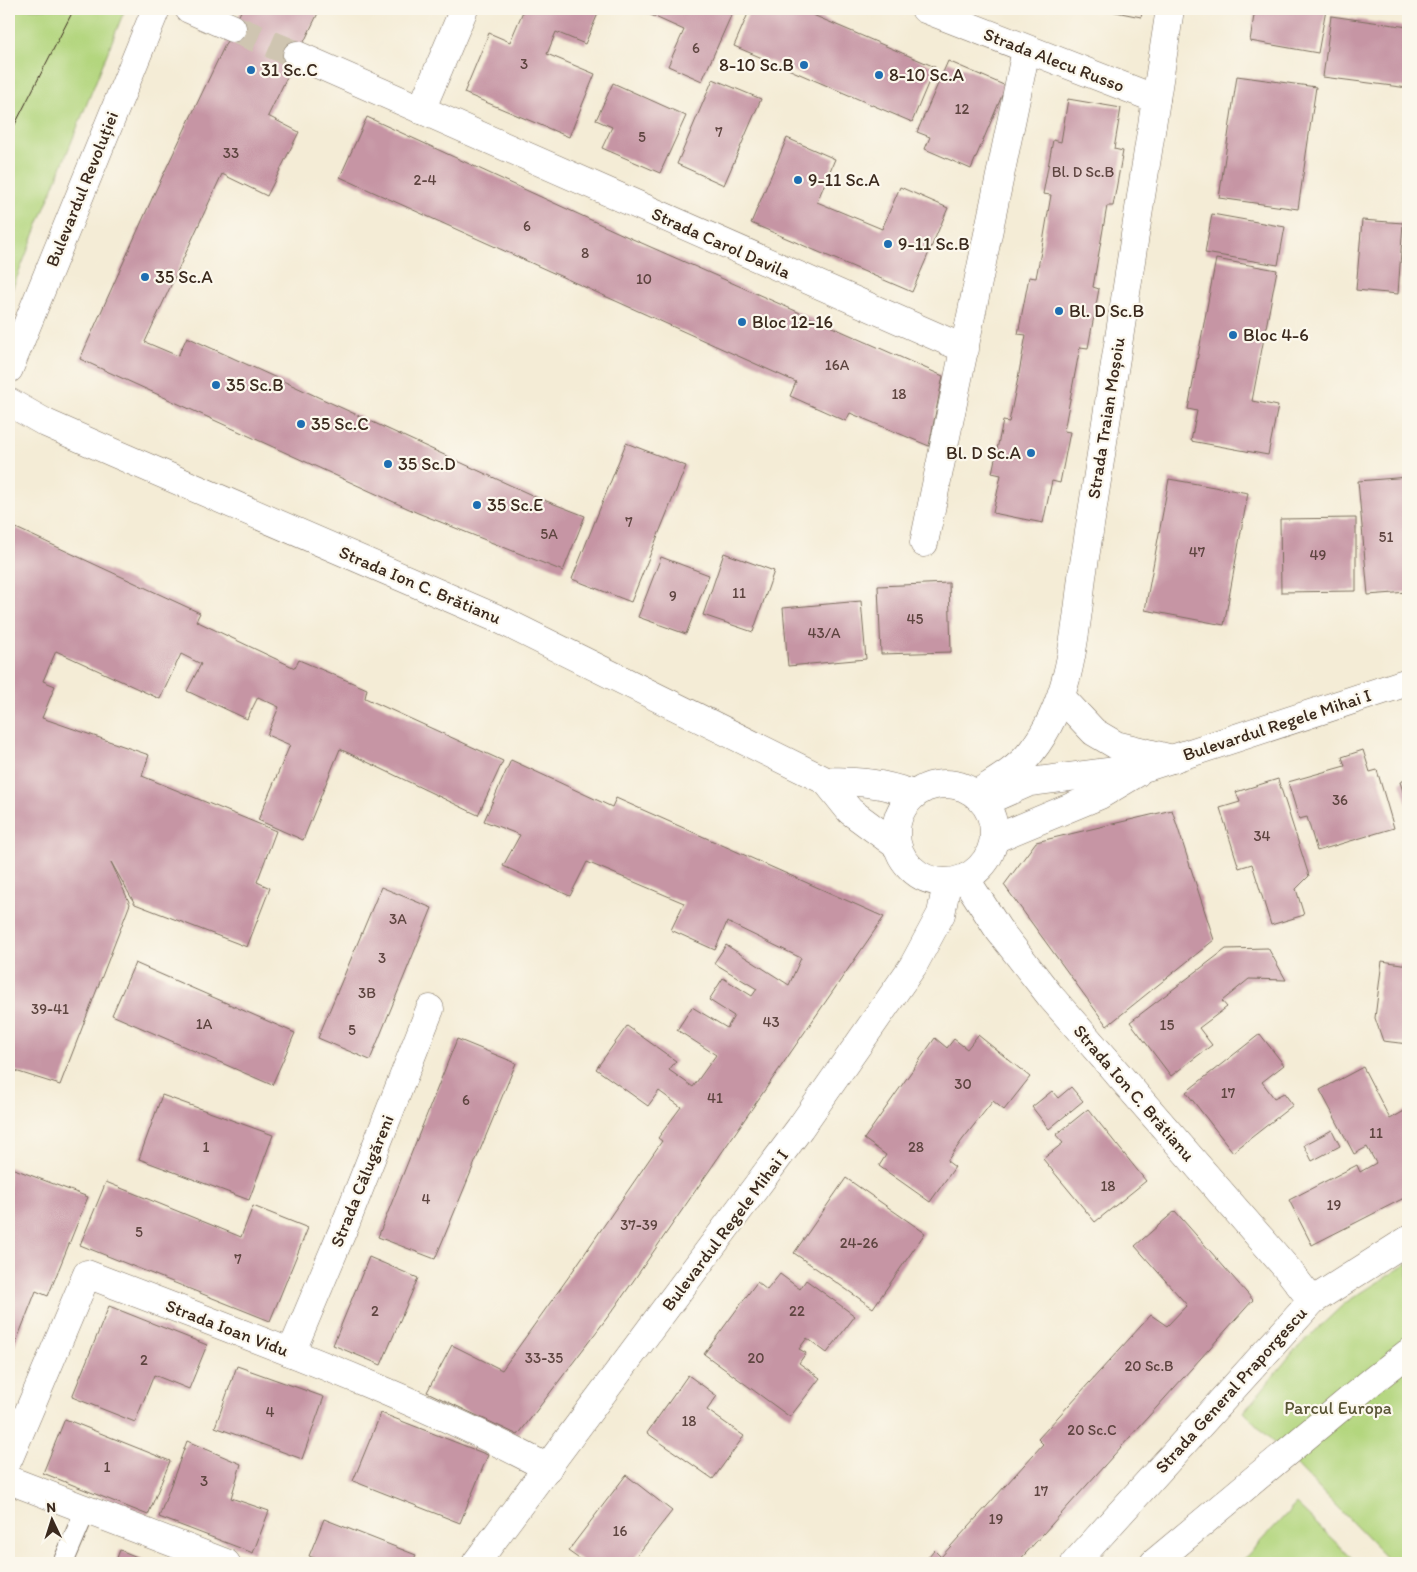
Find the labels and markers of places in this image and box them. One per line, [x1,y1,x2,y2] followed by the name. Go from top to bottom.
[719,54,794,76] place label: 8-10 Sc.B
[261,59,318,81] place label: 31 Sc.C
[798,59,810,71] marker: 8-10 Sc.B
[245,64,257,76] marker: 31 Sc.C
[889,64,965,86] place label: 8-10 Sc.A
[873,69,885,81] marker: 8-10 Sc.A
[808,169,880,191] place label: 9-11 Sc.A
[792,174,804,186] marker: 9-11 Sc.A
[898,233,970,255] place label: 9-11 Sc.B
[882,238,894,250] marker: 9-11 Sc.B
[155,266,213,288] place label: 35 Sc.A
[139,271,151,283] marker: 35 Sc.A
[1069,300,1144,322] place label: Bl. D Sc.B
[1053,305,1065,317] marker: Bl. D Sc.B
[752,311,833,333] place label: Bloc 12-16
[736,316,748,328] marker: Bloc 12-16
[1243,324,1309,346] place label: Bloc 4-6
[1227,329,1239,341] marker: Bloc 4-6
[226,374,284,396] place label: 35 Sc.B
[210,379,222,391] marker: 35 Sc.B
[311,413,369,435] place label: 35 Sc.C
[295,418,307,430] marker: 35 Sc.C
[946,442,1021,464] place label: Bl. D Sc.A
[1025,447,1037,459] marker: Bl. D Sc.A
[398,453,456,475] place label: 35 Sc.D
[382,458,394,470] marker: 35 Sc.D
[487,494,543,516] place label: 35 Sc.E
[471,499,483,511] marker: 35 Sc.E

